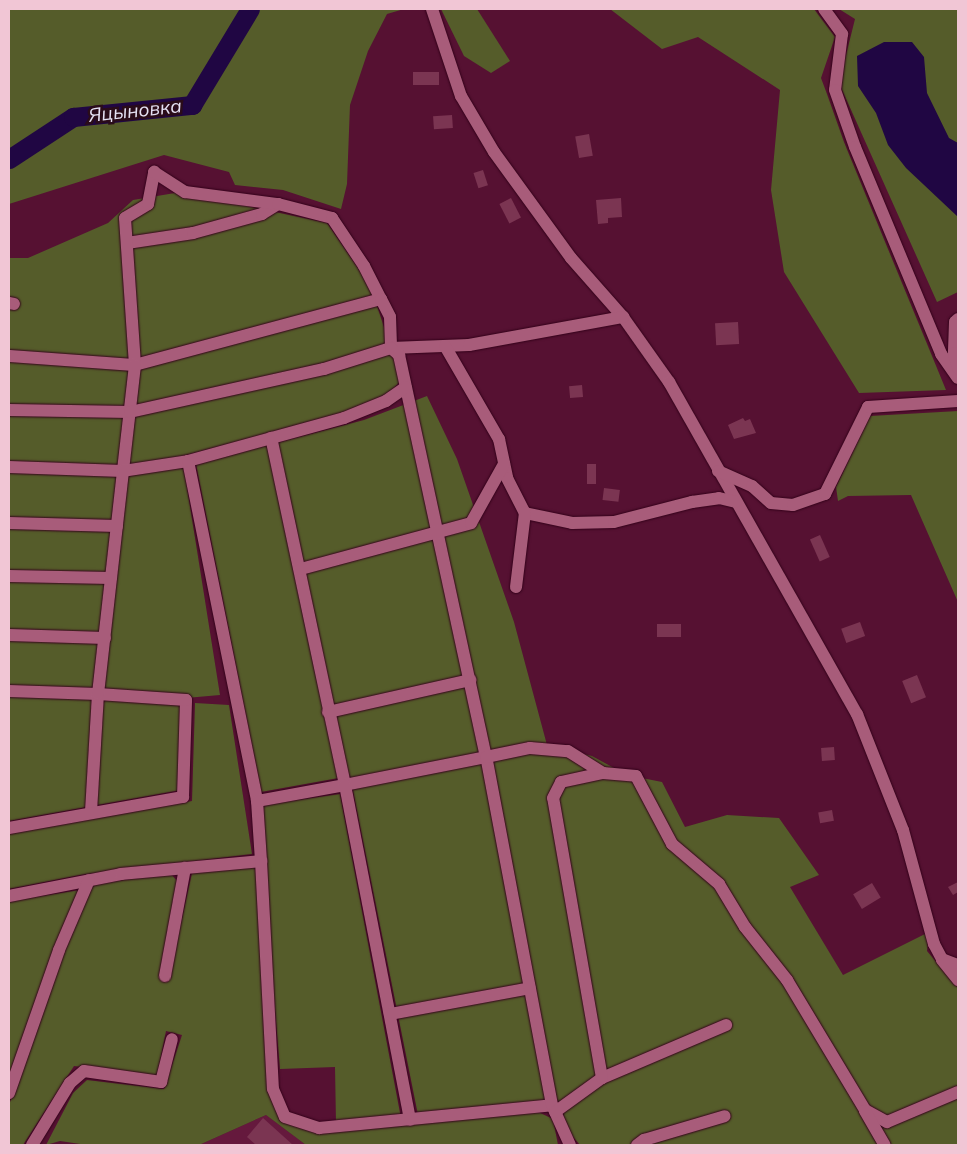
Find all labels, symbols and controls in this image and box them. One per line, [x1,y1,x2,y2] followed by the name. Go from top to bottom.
[87,95,183,127] water label: Яцыновка

